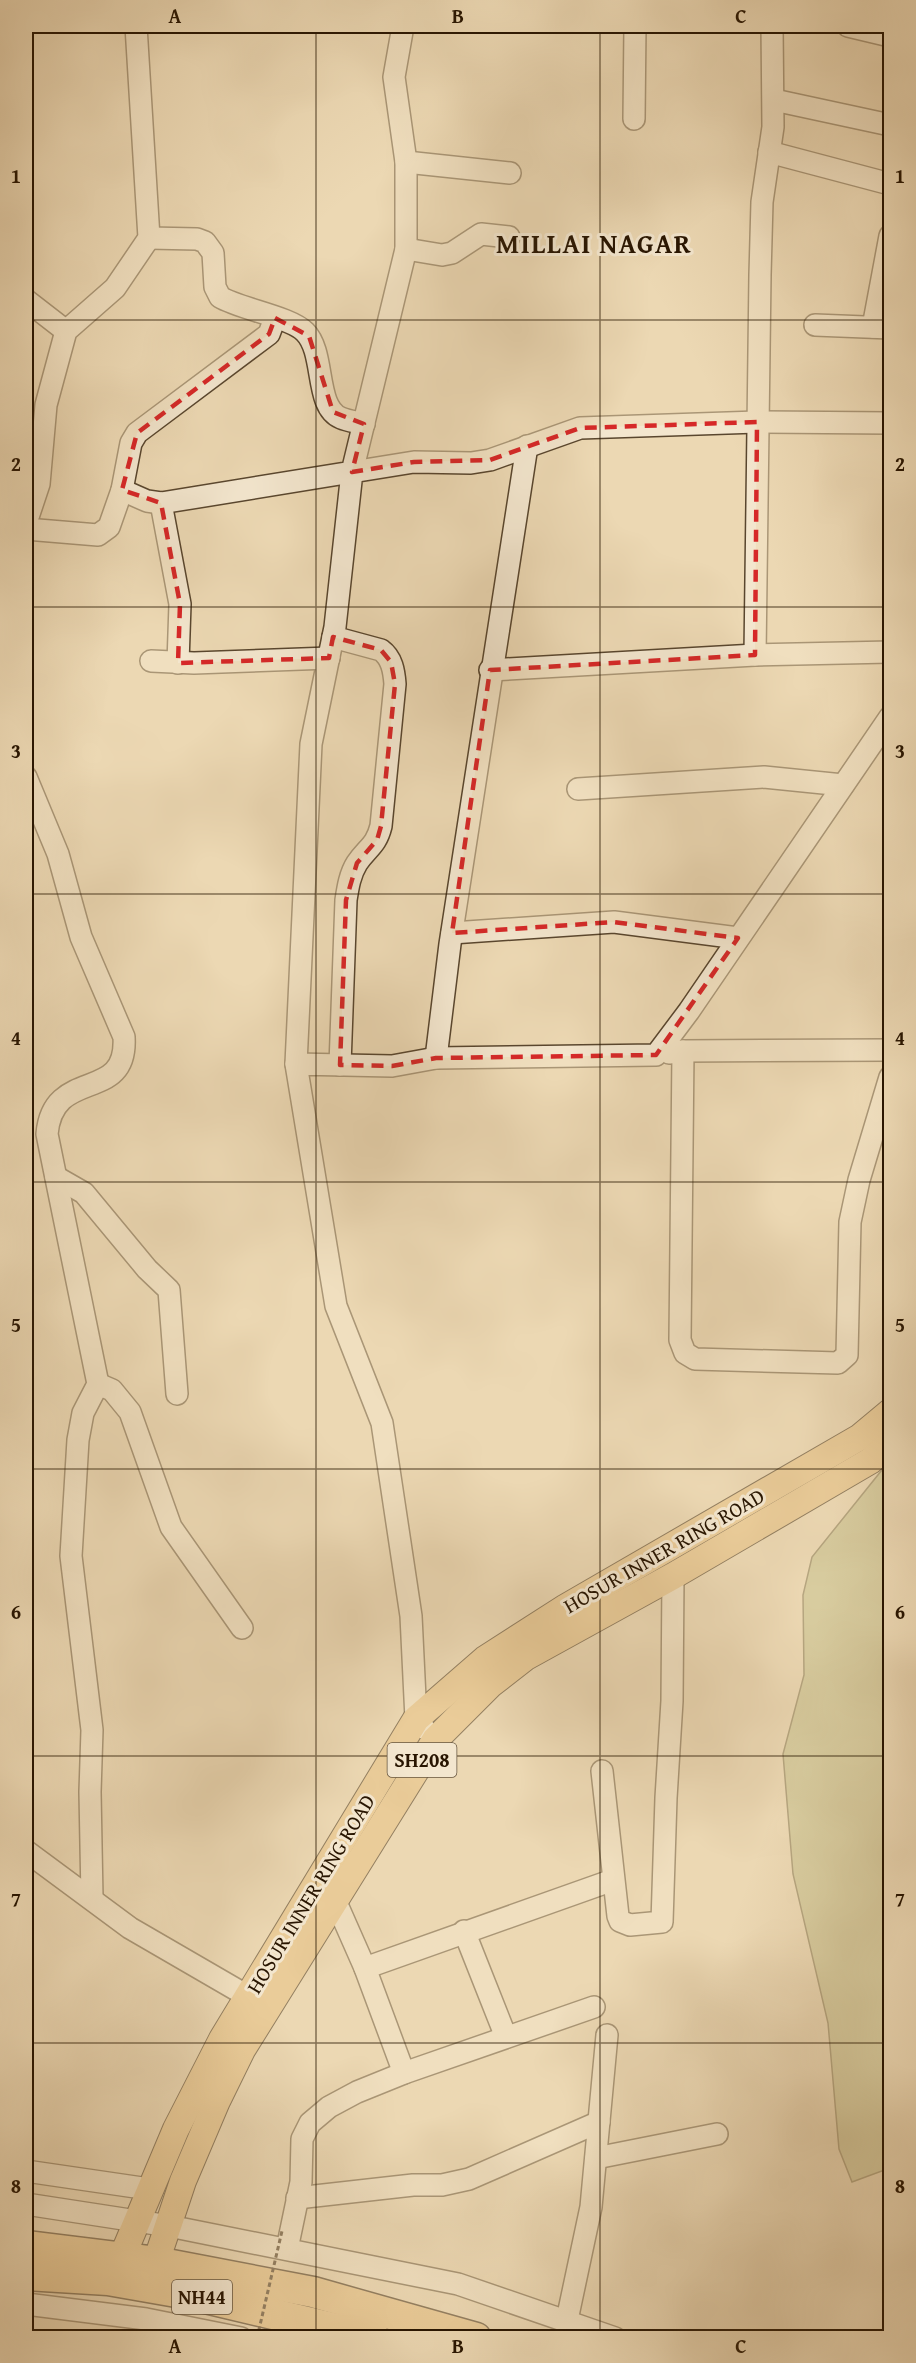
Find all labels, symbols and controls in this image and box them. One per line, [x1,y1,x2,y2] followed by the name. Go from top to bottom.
[169,1,182,30] text: A
[452,1,464,30] text: B
[735,1,747,30] text: C
[11,161,21,190] text: 1
[895,161,905,190] text: 1
[496,223,692,263] district label: MILLAI NAGAR
[11,449,21,478] text: 2
[895,449,905,478] text: 2
[11,736,21,765] text: 3
[895,736,905,765] text: 3
[11,1023,21,1052] text: 4
[895,1023,905,1052] text: 4
[11,1310,21,1339] text: 5
[895,1310,905,1339] text: 5
[557,1480,770,1621] street label: HOSUR INNER RING ROAD
[11,1597,21,1626] text: 6
[895,1597,905,1626] text: 6
[388,1743,456,1777] road number: SH208
[239,1788,383,1999] street label: HOSUR INNER RING ROAD
[11,1884,21,1913] text: 7
[895,1884,905,1913] text: 7
[11,2171,21,2200] text: 8
[895,2171,905,2200] text: 8
[172,2280,232,2314] road number: NH44
[169,2331,182,2360] text: A
[452,2331,464,2360] text: B
[735,2331,747,2360] text: C

